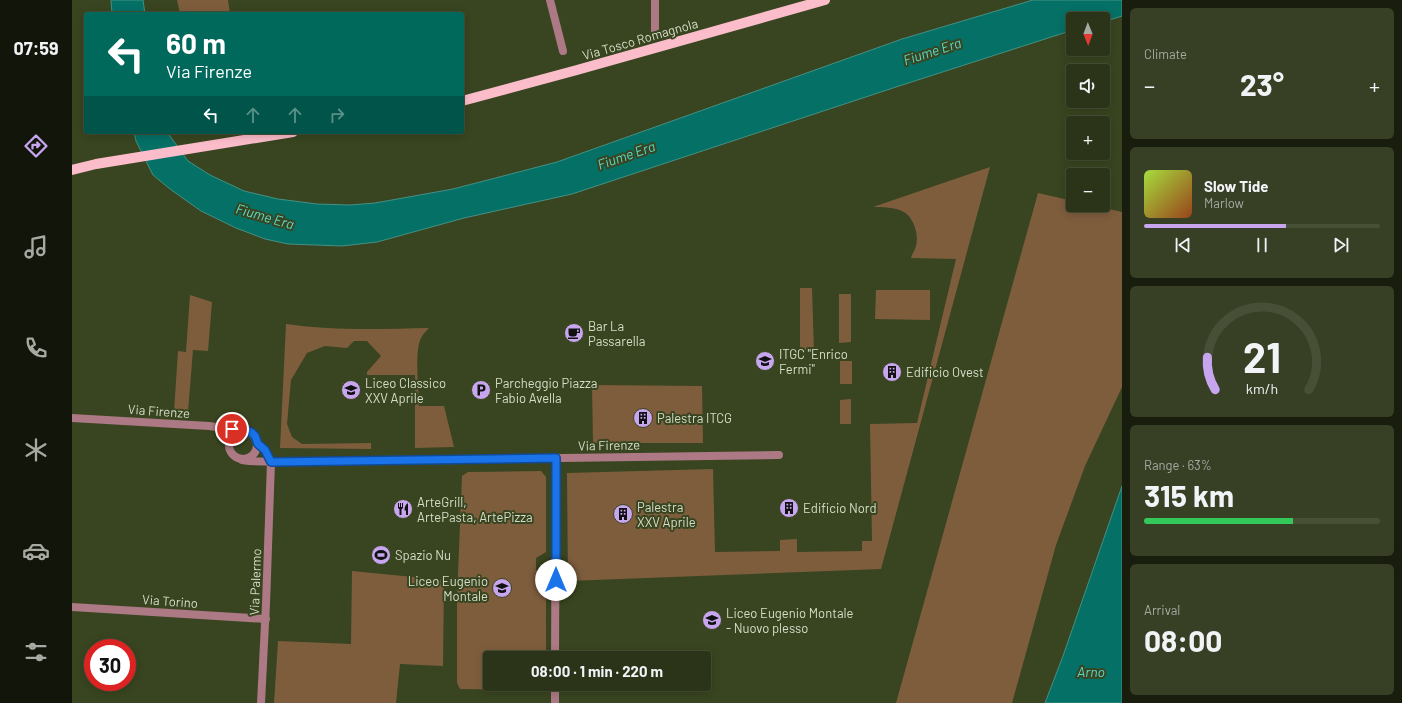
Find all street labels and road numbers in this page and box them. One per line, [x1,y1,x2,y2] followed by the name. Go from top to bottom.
[580,15,700,63] street label: Via Tosco Romagnola
[127,401,191,421] street label: Via Firenze
[578,436,640,454] street label: Via Firenze
[246,548,264,616] street label: Via Palermo
[142,591,198,611] street label: Via Torino

